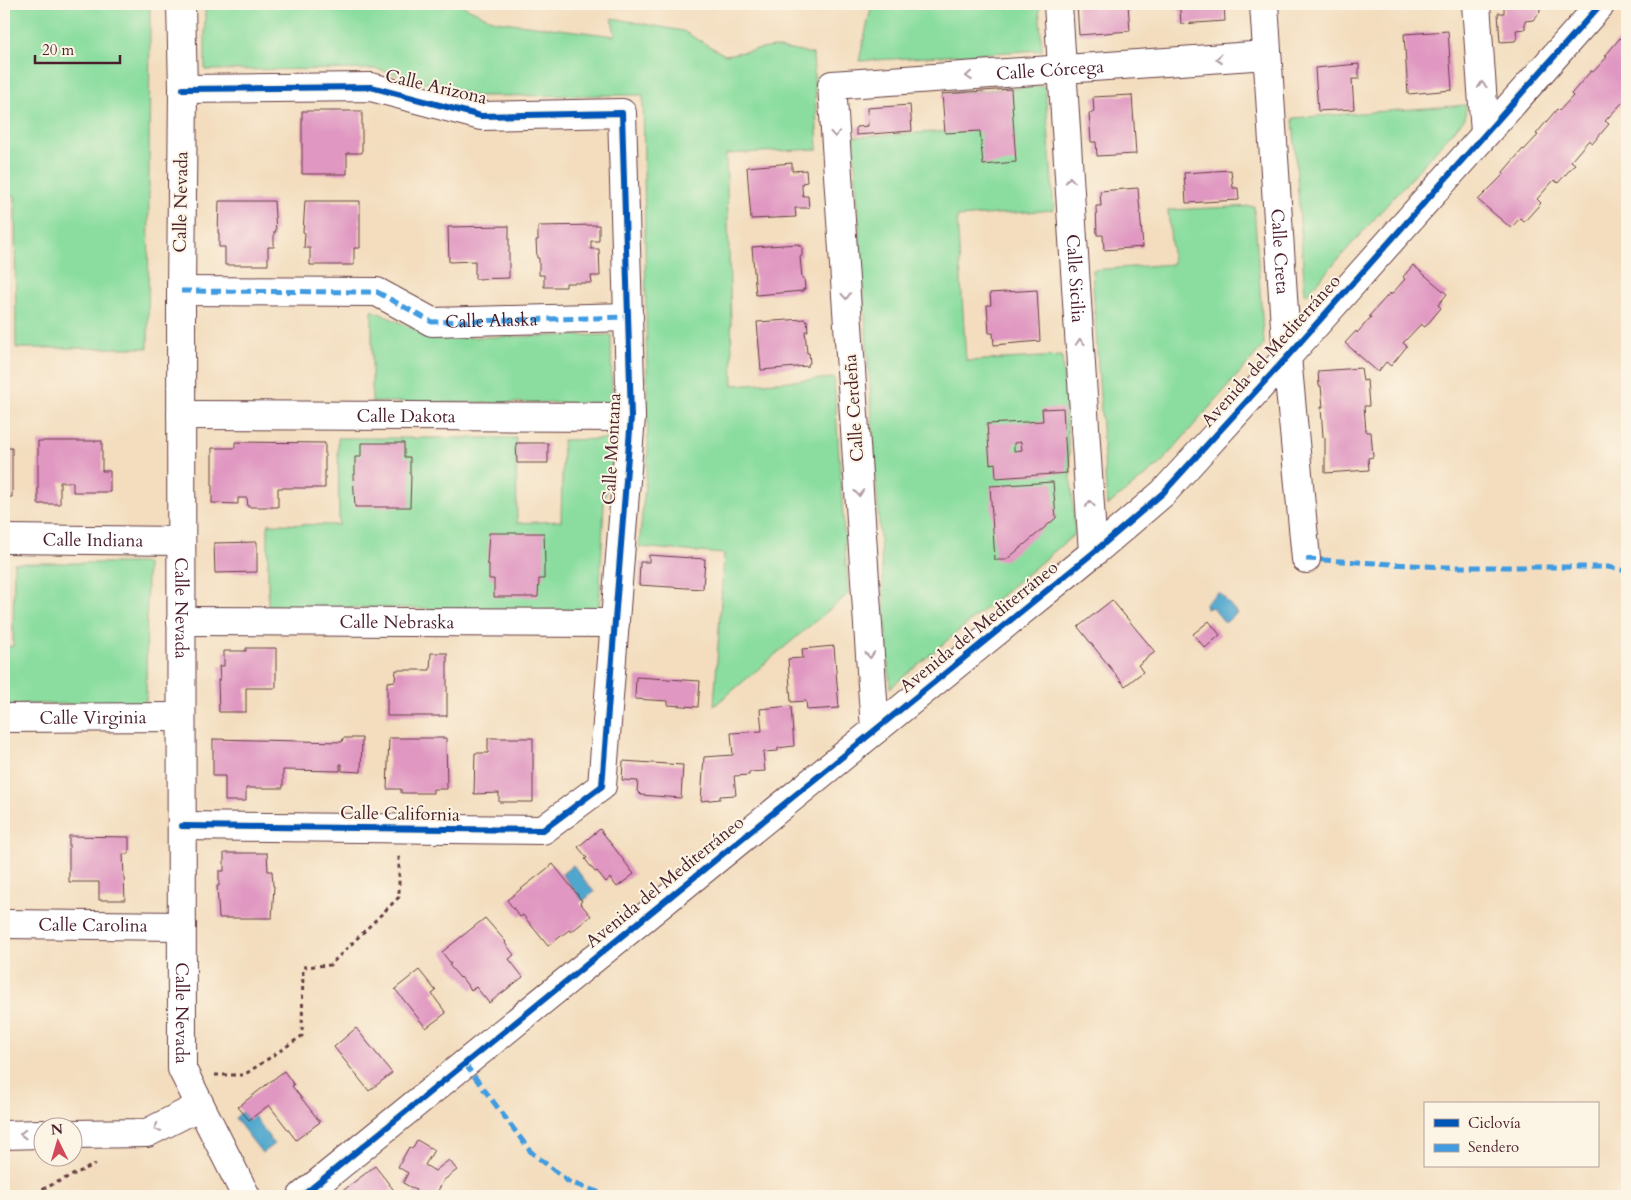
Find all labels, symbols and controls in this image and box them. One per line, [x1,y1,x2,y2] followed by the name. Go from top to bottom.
[35,32,120,64] scale bar
[42,40,74,60] text: 20 m
[1214,53,1222,64] one-way arrow
[995,54,1105,86] street label: Calle Córcega
[383,63,490,111] street label: Calle Arizona
[965,70,973,81] one-way arrow
[1476,80,1487,88] one-way arrow
[830,130,841,138] one-way arrow
[168,151,194,253] street label: Calle Nevada
[1064,176,1075,184] one-way arrow
[1265,208,1295,295] street label: Calle Creta
[1060,233,1091,324] street label: Calle Sicilia
[1196,269,1347,433] street label: Avenida del Mediterráneo
[841,292,852,300] one-way arrow
[445,307,538,334] street label: Calle Alaska
[1074,338,1085,346] one-way arrow
[838,353,870,463] street label: Calle Cerdeña
[597,392,627,506] street label: Calle Montana
[356,403,456,429] street label: Calle Dakota
[854,489,865,497] one-way arrow
[1085,500,1096,508] one-way arrow
[43,527,144,553] street label: Calle Indiana
[894,555,1064,699] street label: Avenida del Mediterráneo
[169,557,194,659] street label: Calle Nevada
[340,609,455,635] street label: Calle Nebraska
[865,651,876,659] one-way arrow
[39,705,147,730] street label: Calle Virginia
[340,800,460,828] street label: Calle California
[580,810,750,954] street label: Avenida del Mediterráneo
[38,912,148,938] street label: Calle Carolina
[169,962,194,1064] street label: Calle Nevada
[1424,1102,1598,1168] legend
[1468,1113,1521,1133] text: Ciclovía
[32,1118,82,1168] north arrow
[50,1120,64,1140] text: N
[153,1122,162,1132] one-way arrow
[19,1129,26,1139] one-way arrow
[1468,1137,1519,1157] text: Sendero

